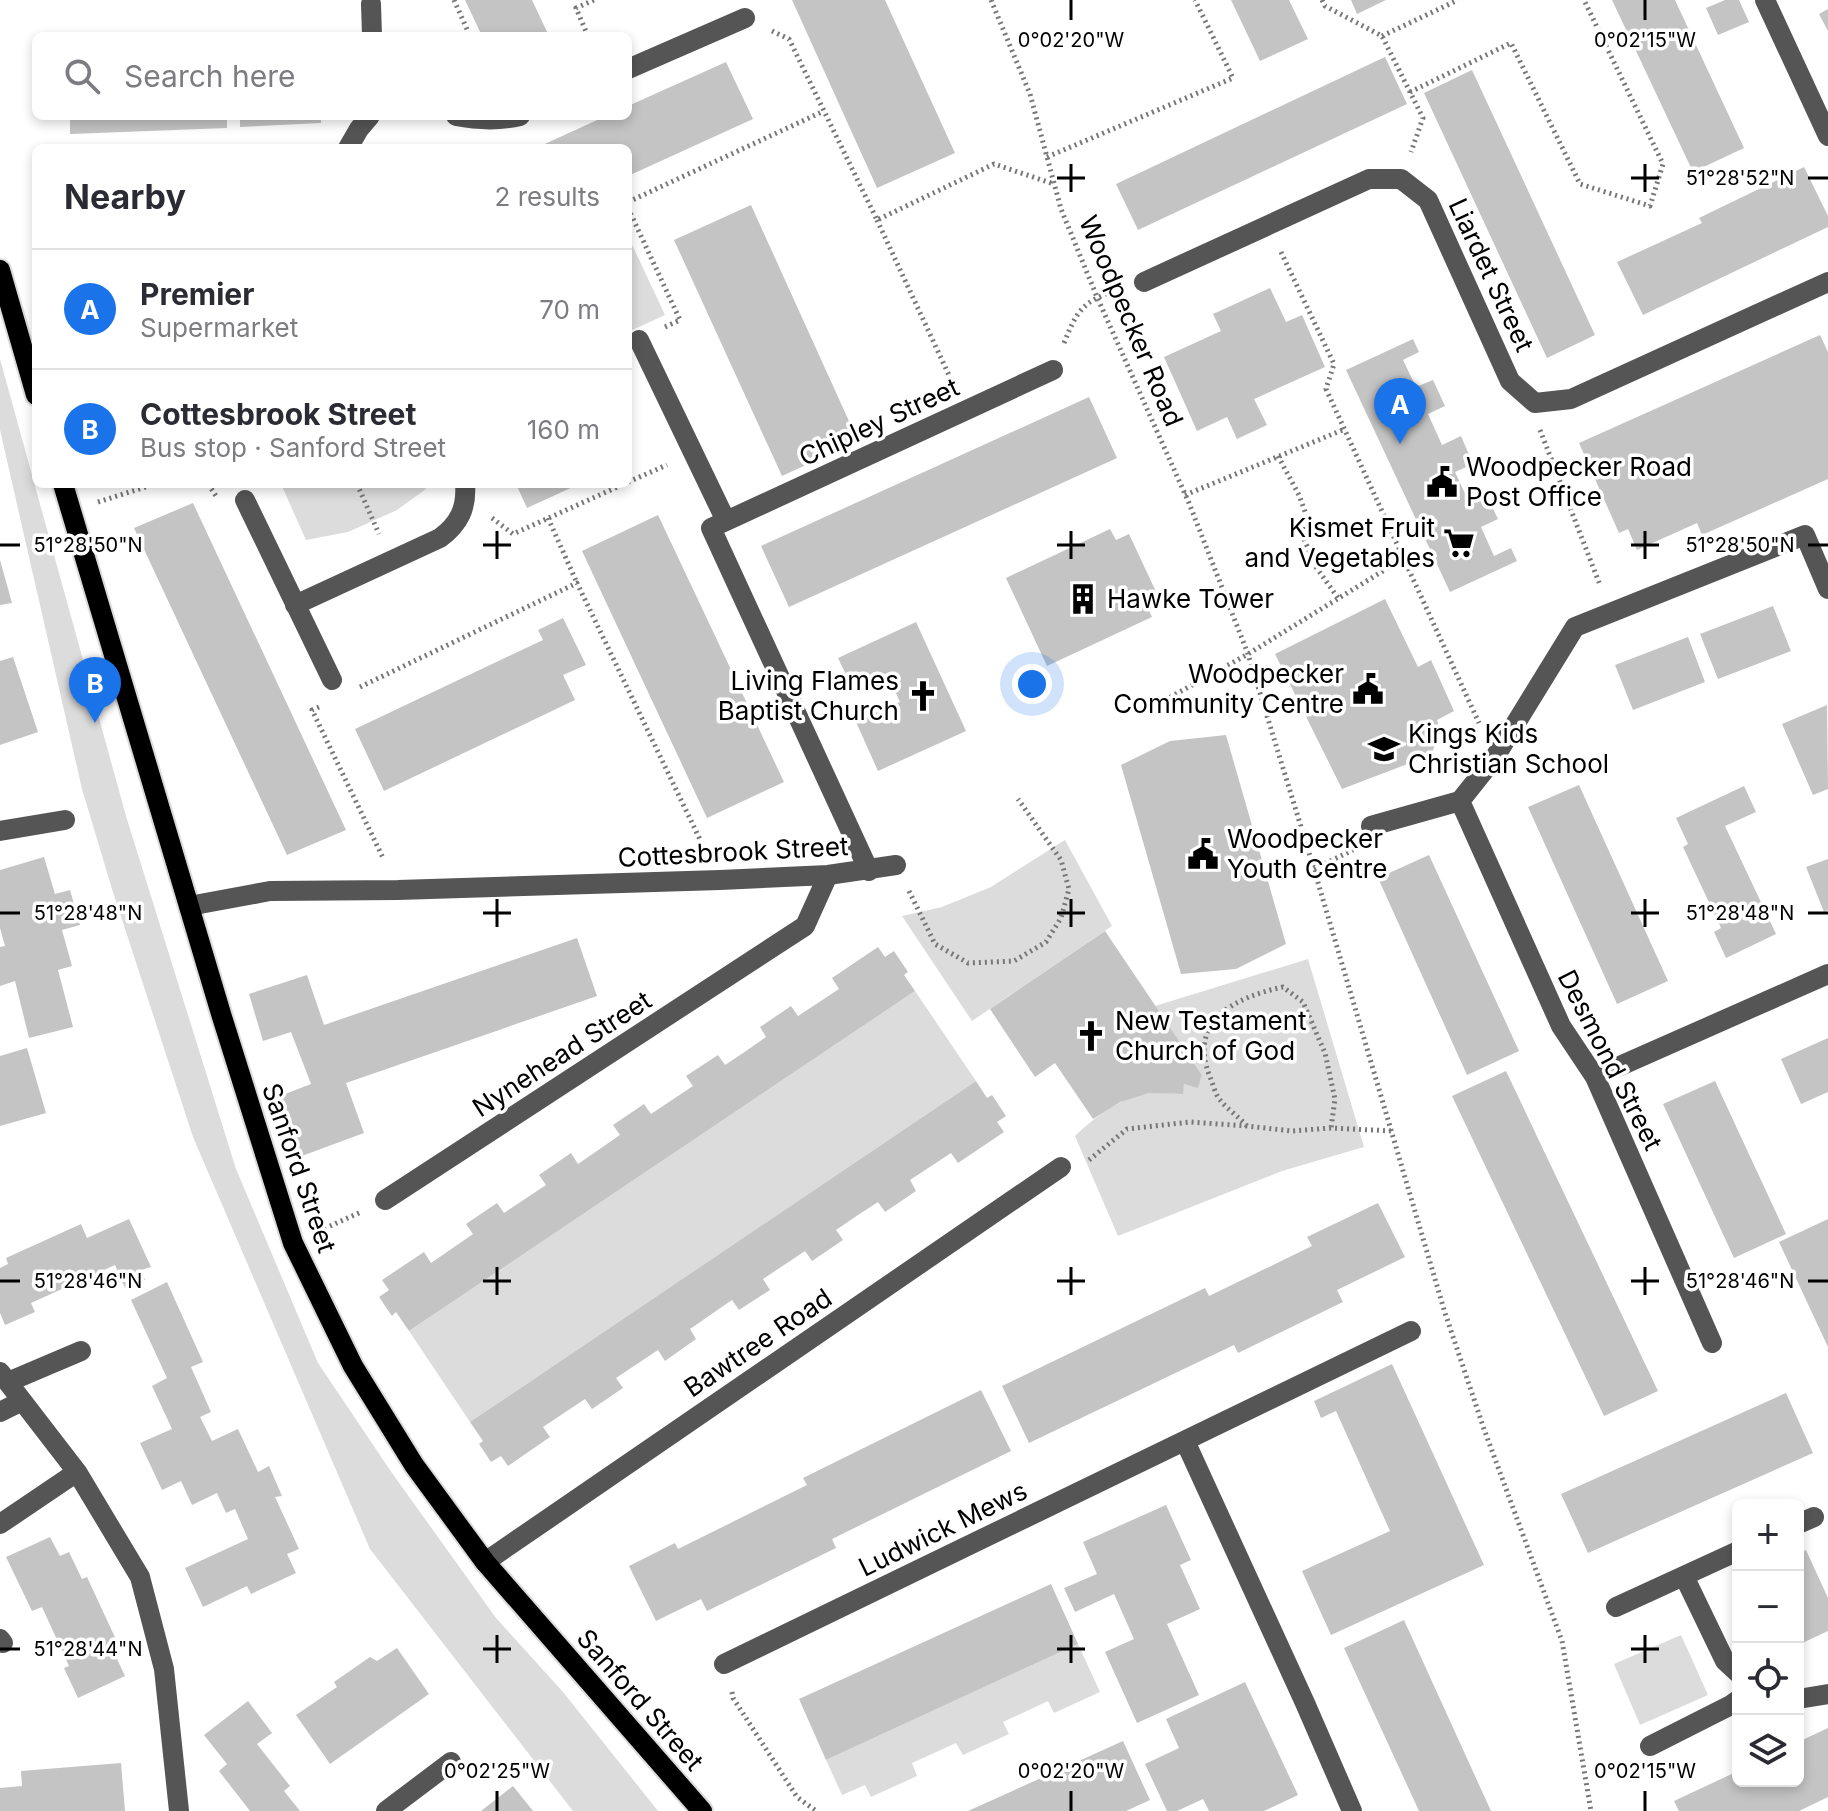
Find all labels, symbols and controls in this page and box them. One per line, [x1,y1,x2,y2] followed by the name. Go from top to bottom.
[1018,28,1124,52] text: 0°02'20"W
[1594,28,1696,52] text: 0°02'15"W
[32,32,632,120] search box
[60,54,104,98] icon: search
[124,58,296,94] text: Search here
[1686,166,1794,190] text: 51°28'52"N
[64,176,186,217] text: Nearby
[495,181,600,212] text: 2 results
[1442,193,1540,356] street label: Liardet Street
[1073,211,1190,431] street label: Woodpecker Road
[140,276,254,312] text: Premier
[80,294,100,325] text: A
[539,294,600,325] text: 70 m
[140,312,298,343] text: Supermarket
[794,371,964,472] street label: Chipley Street
[1374,378,1426,444] pin: A
[140,396,416,432] text: Cottesbrook Street
[81,414,99,445] text: B
[527,414,600,445] text: 160 m
[140,432,446,463] text: Bus stop · Sanford Street
[1466,451,1692,512] place label: Woodpecker Road Post Office
[1425,465,1459,499] public building icon: Woodpecker Road Post Office
[1245,512,1435,573] place label: Kismet Fruit and Vegetables
[1442,526,1476,560] supermarket icon: Kismet Fruit and Vegetables
[33,533,143,557] text: 51°28'50"N
[1685,533,1795,557] text: 51°28'50"N
[1066,582,1100,616] building icon: Hawke Tower
[1107,583,1274,614] place label: Hawke Tower
[69,657,121,723] pin: B
[1113,658,1344,719] place label: Woodpecker Community Centre
[1012,664,1052,704] your location
[718,665,899,726] place label: Living Flames Baptist Church
[1351,672,1385,706] public building icon: Woodpecker Community Centre
[906,679,940,713] church icon: Living Flames Baptist Church
[1408,718,1609,779] place label: Kings Kids Christian School
[1367,732,1401,766] school or university icon: Kings Kids Christian School
[1227,823,1387,884] place label: Woodpecker Youth Centre
[617,830,849,873] street label: Cottesbrook Street
[1186,837,1220,871] public building icon: Woodpecker Youth Centre
[34,901,142,925] text: 51°28'48"N
[1686,901,1794,925] text: 51°28'48"N
[1552,965,1669,1155] street label: Desmond Street
[467,984,657,1123] street label: Nynehead Street
[1115,1005,1307,1066] place label: New Testament Church of God
[1074,1019,1108,1053] church icon: New Testament Church of God
[256,1079,343,1257] street label: Sanford Street
[34,1269,142,1293] text: 51°28'46"N
[1686,1269,1794,1293] text: 51°28'46"N
[678,1282,837,1403] street label: Bawtree Road
[854,1474,1032,1583] street label: Ludwick Mews
[1732,1499,1804,1787] map controls
[1732,1499,1804,1571] button: +
[1732,1571,1804,1643] button: −
[571,1623,710,1777] street label: Sanford Street
[34,1637,142,1661] text: 51°28'44"N
[1732,1643,1804,1715] button: locate
[1732,1715,1804,1787] button: layers
[444,1759,550,1783] text: 0°02'25"W
[1018,1759,1124,1783] text: 0°02'20"W
[1594,1759,1696,1783] text: 0°02'15"W

